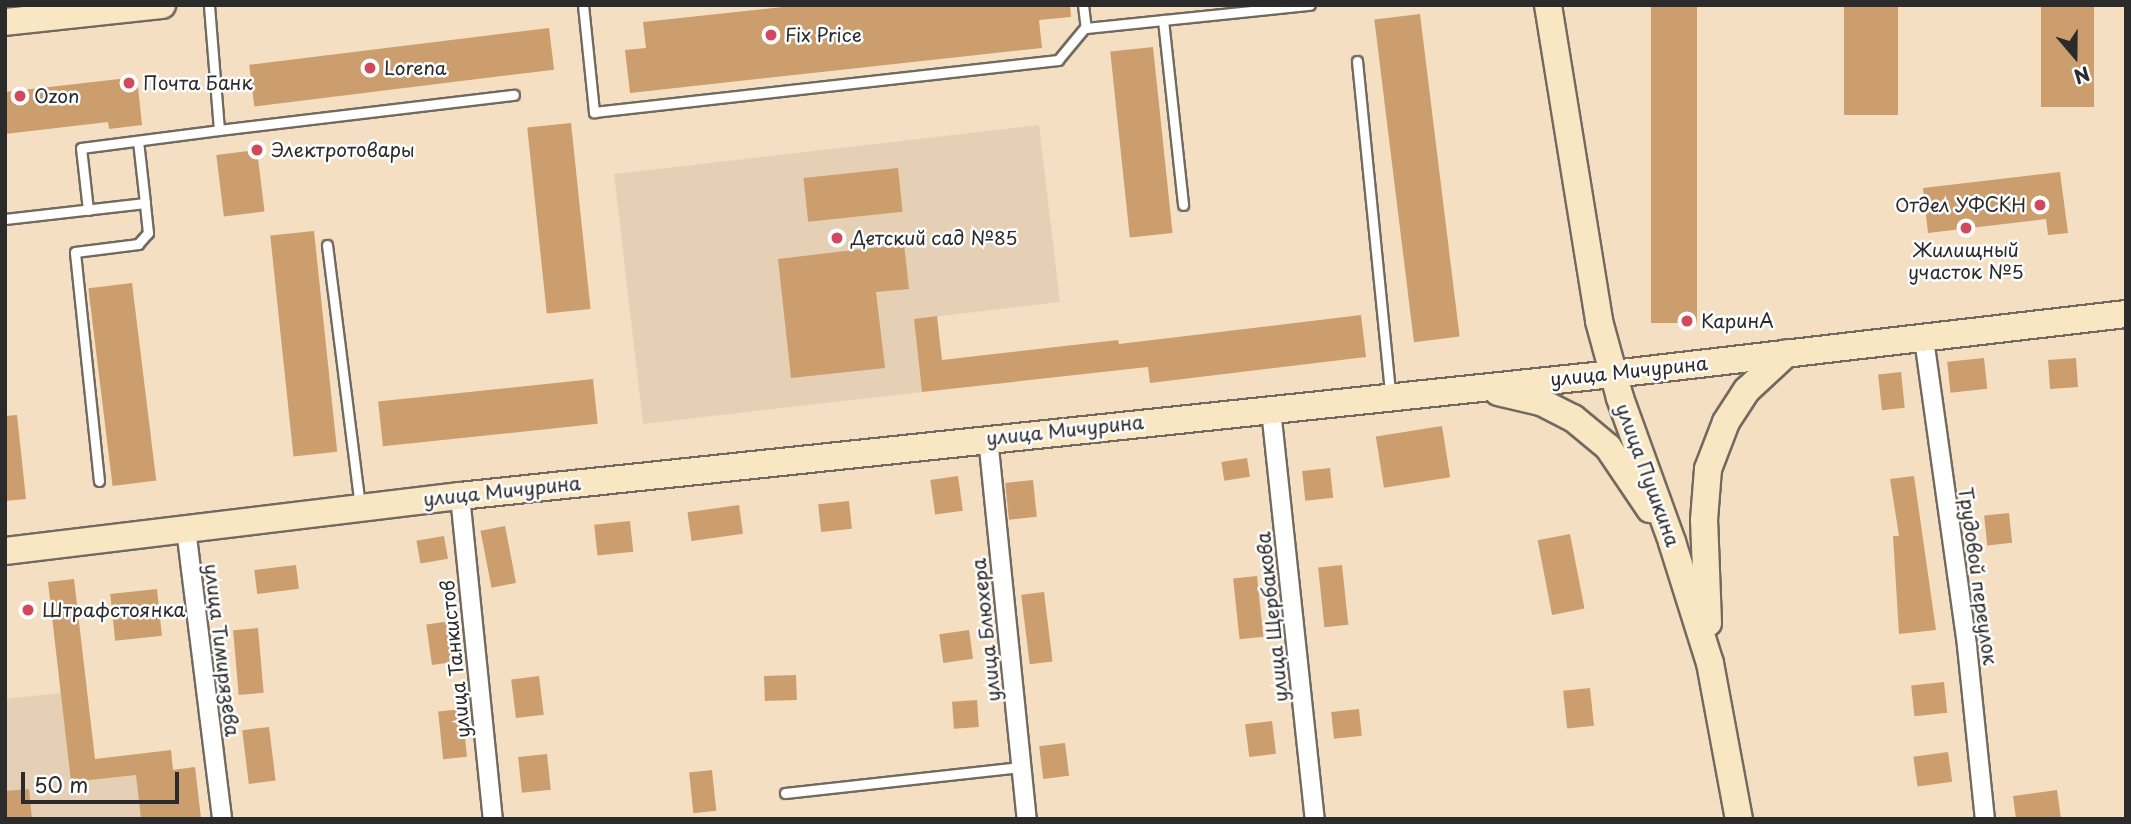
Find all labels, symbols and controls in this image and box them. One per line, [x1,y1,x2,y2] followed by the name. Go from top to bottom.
[2040,21,2110,91] north arrow
[785,24,862,46] place label: Fix Price
[763,27,779,43] marker: Fix Price
[384,57,447,79] place label: Lorena
[362,60,378,76] marker: Lorena
[2070,60,2094,91] text: N
[143,72,253,94] place label: Почта Банк
[121,75,137,91] marker: Почта Банк
[34,85,79,107] place label: Ozon
[12,88,28,104] marker: Ozon
[271,139,415,161] place label: Электротовары
[249,142,265,158] marker: Электротовары
[1893,194,2026,216] place label: Отдел УФСКН
[2032,197,2048,213] marker: Отдел УФСКН
[1958,220,1974,236] marker: Жилищный участок №5
[851,227,1019,249] place label: Детский сад №85
[829,230,845,246] marker: Детский сад №85
[1908,239,2024,283] place label: Жилищный участок №5
[1701,310,1774,332] place label: КаринА
[1679,313,1695,329] marker: КаринА
[1549,351,1709,391] street label: улица Мичурина
[1611,400,1685,550] street label: улица Пушкина
[985,410,1145,450] street label: улица Мичурина
[422,471,582,511] street label: улица Мичурина
[1954,485,2002,667] street label: Трудовой переулок
[1252,530,1292,704] street label: улица Щербакова
[967,557,1005,703] street label: улица Блюхера
[200,562,244,738] street label: улица Тимирязева
[435,578,475,740] street label: улица Танкистов
[42,599,185,621] place label: Штрафстоянка
[20,602,36,618] marker: Штрафстоянка
[24,758,182,802] scale bar
[34,768,88,800] text: 50 m

